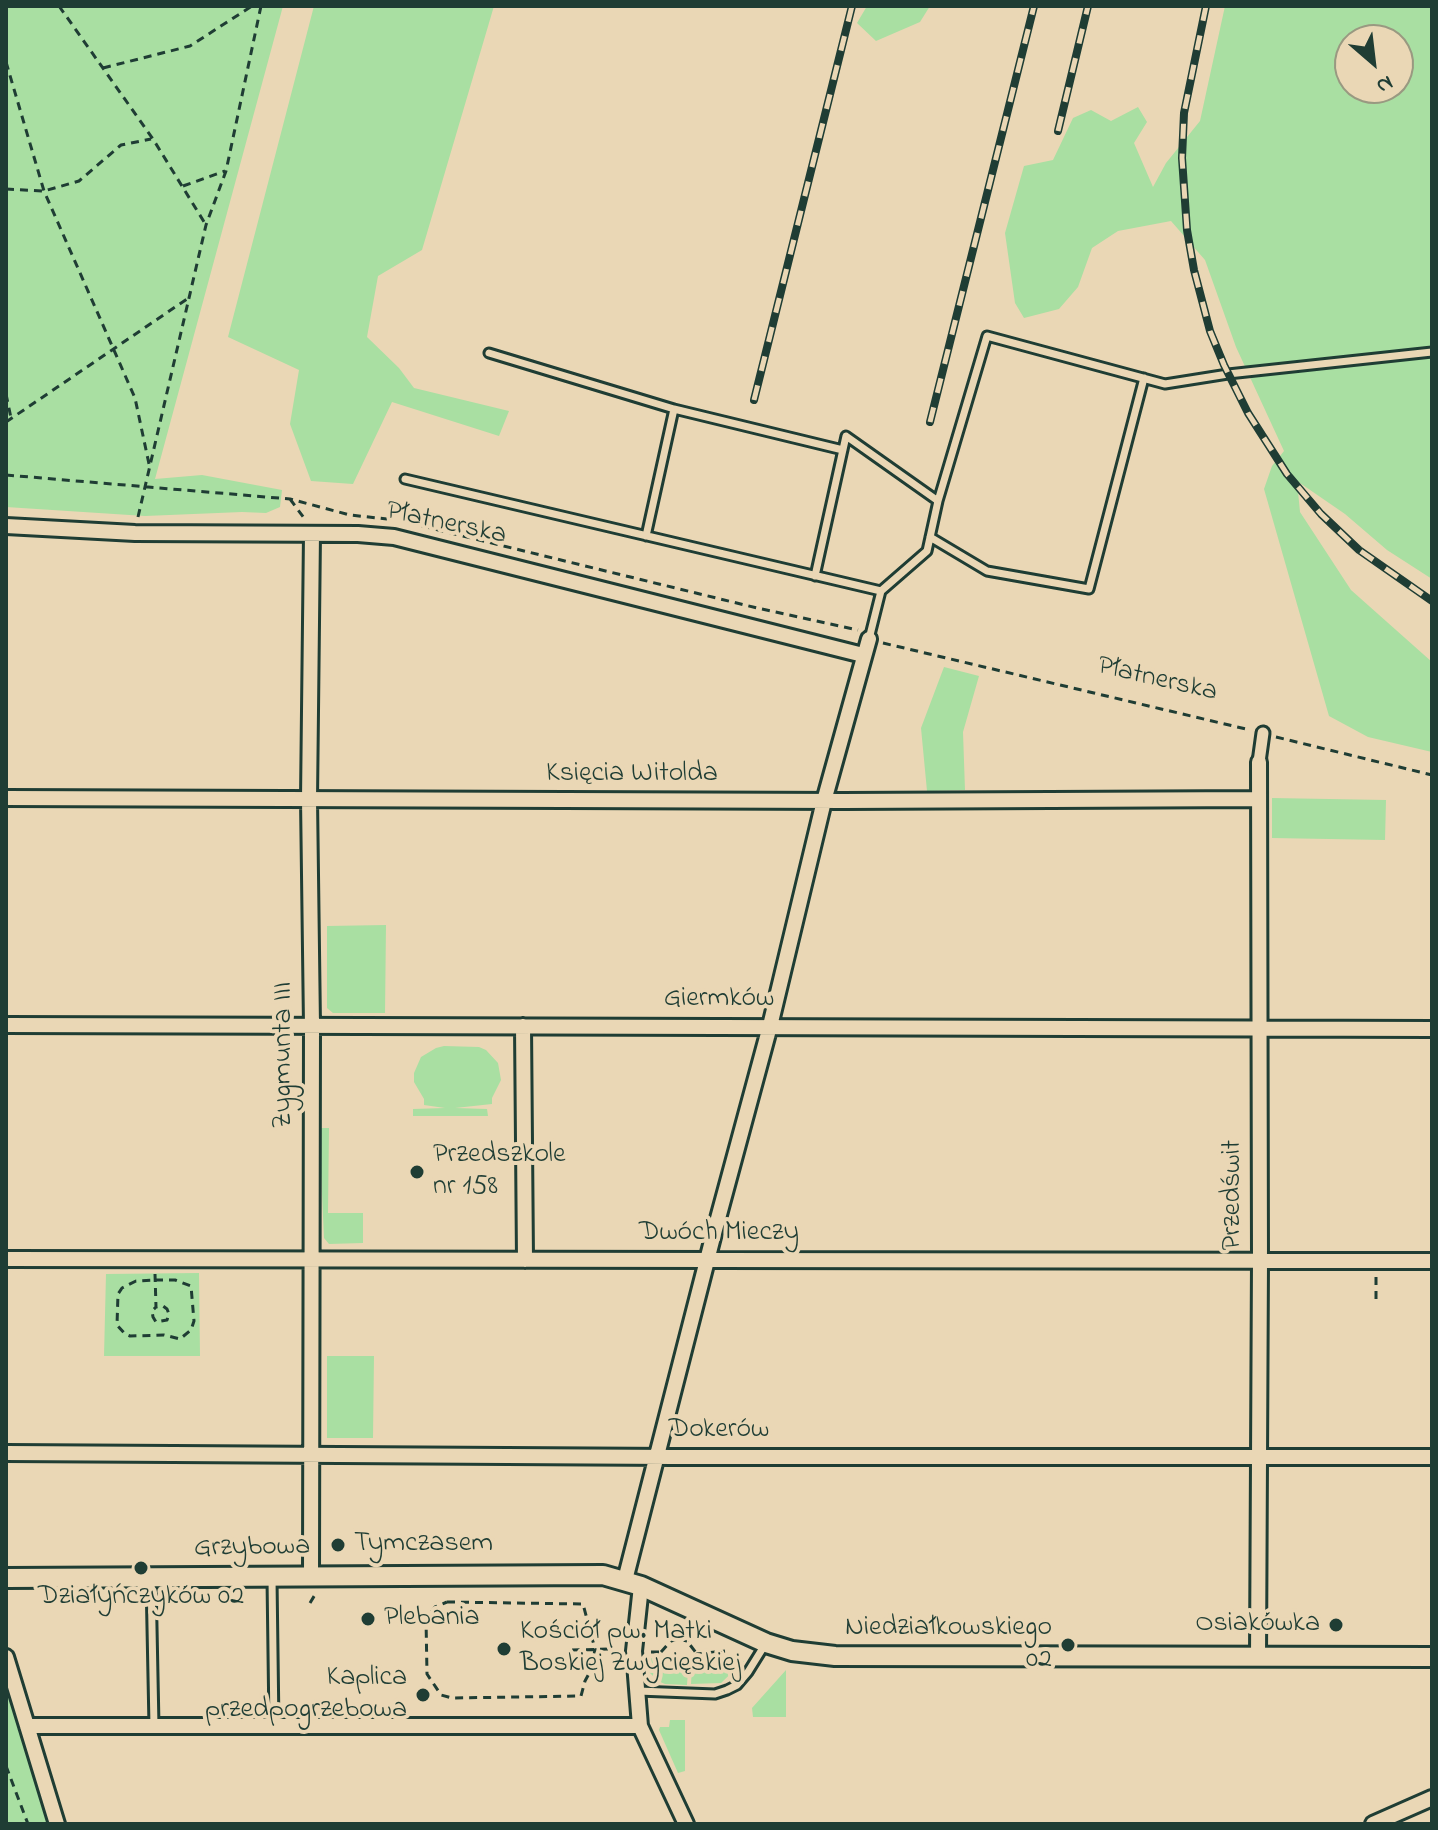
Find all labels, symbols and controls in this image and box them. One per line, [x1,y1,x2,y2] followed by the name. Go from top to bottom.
[1334,24,1414,104] north arrow
[1370,66,1398,101] text: N
[383,496,509,554] street label: Płatnerska
[1094,651,1220,711] street label: Płatnerska
[546,758,718,792] street label: Księcia Witolda
[268,982,302,1128] street label: Zygmunta III
[664,983,774,1017] street label: Giermków
[433,1139,565,1205] place label: Przedszkole nr 158
[1217,1140,1251,1250] street label: Przedświt
[408,1163,426,1181] marker: Przedszkole nr 158
[639,1217,799,1251] street label: Dwóch Mieczy
[669,1414,769,1448] street label: Dokerów
[354,1528,493,1562] place label: Tymczasem
[194,1531,310,1567] street label: Grzybowa
[329,1536,347,1554] marker: Tymczasem
[132,1559,150,1577] marker: Działyńczyków 02
[38,1581,244,1615] place label: Działyńczyków 02
[384,1602,480,1636] place label: Plebania
[1195,1608,1320,1642] place label: Osiakówka
[359,1610,377,1628] marker: Plebania
[845,1612,1052,1678] place label: Niedziałkowskiego 02
[520,1616,740,1682] place label: Kościół pw. Matki Boskiej Zwycięskiej
[1327,1616,1345,1634] marker: Osiakówka
[1059,1636,1077,1654] marker: Niedziałkowskiego 02
[495,1640,513,1658] marker: Kościół pw. Matki Boskiej Zwycięskiej
[205,1662,407,1728] place label: Kaplica przedpogrzebowa
[414,1686,432,1704] marker: Kaplica przedpogrzebowa

